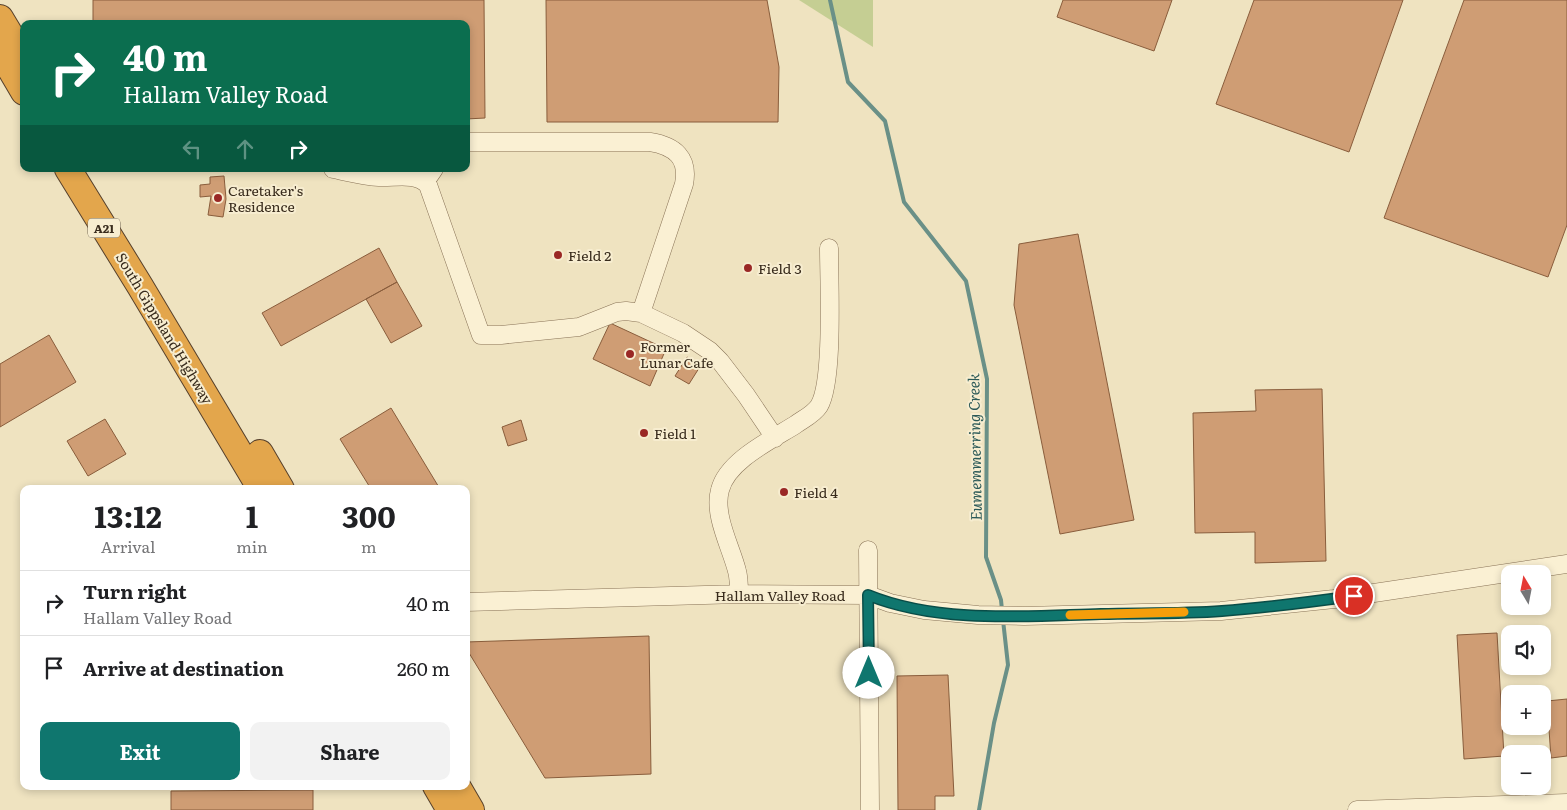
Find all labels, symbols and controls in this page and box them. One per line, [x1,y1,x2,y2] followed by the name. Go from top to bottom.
[123,30,208,82] text: 40 m
[40,40,105,105] icon: right
[123,77,328,110] text: Hallam Valley Road
[178,135,206,163] icon: left
[231,135,259,163] icon: ahead
[284,135,312,163] icon: right
[228,180,303,216] place label: Caretaker's Residence
[212,192,224,204] marker: Caretaker's Residence
[88,218,120,238] road number: A21
[568,245,611,265] place label: Field 2
[112,249,219,408] street label: South Gippsland Highway
[552,249,564,261] marker: Field 2
[758,258,802,278] place label: Field 3
[742,262,754,274] marker: Field 3
[640,336,713,372] place label: Former Lunar Cafe
[624,348,636,360] marker: Former Lunar Cafe
[961,372,987,521] water label: Eumemmerring Creek
[654,423,696,443] place label: Field 1
[638,427,650,439] marker: Field 1
[794,482,838,502] place label: Field 4
[778,486,790,498] marker: Field 4
[94,493,162,537] text: 13:12
[246,493,258,537] text: 1
[342,493,396,537] text: 300
[101,534,155,558] text: Arrival
[236,534,268,558] text: min
[361,534,377,558] text: m
[1501,565,1551,615] north arrow
[1501,565,1551,795] map controls
[1333,575,1375,617] pin
[83,577,187,605] text: Turn right
[1340,582,1368,610] icon: arrive
[715,585,846,605] street label: Hallam Valley Road
[40,589,68,617] icon: right
[406,589,450,617] text: 40 m
[83,605,232,629] text: Hallam Valley Road
[1501,625,1551,675] button: sound
[842,646,894,698] position arrow
[40,654,68,682] icon: arrive
[83,654,284,682] text: Arrive at destination
[397,654,450,682] text: 260 m
[1501,685,1551,735] button: +
[40,722,240,780] button: Exit
[250,722,450,780] button: Share
[1501,745,1551,795] button: −

